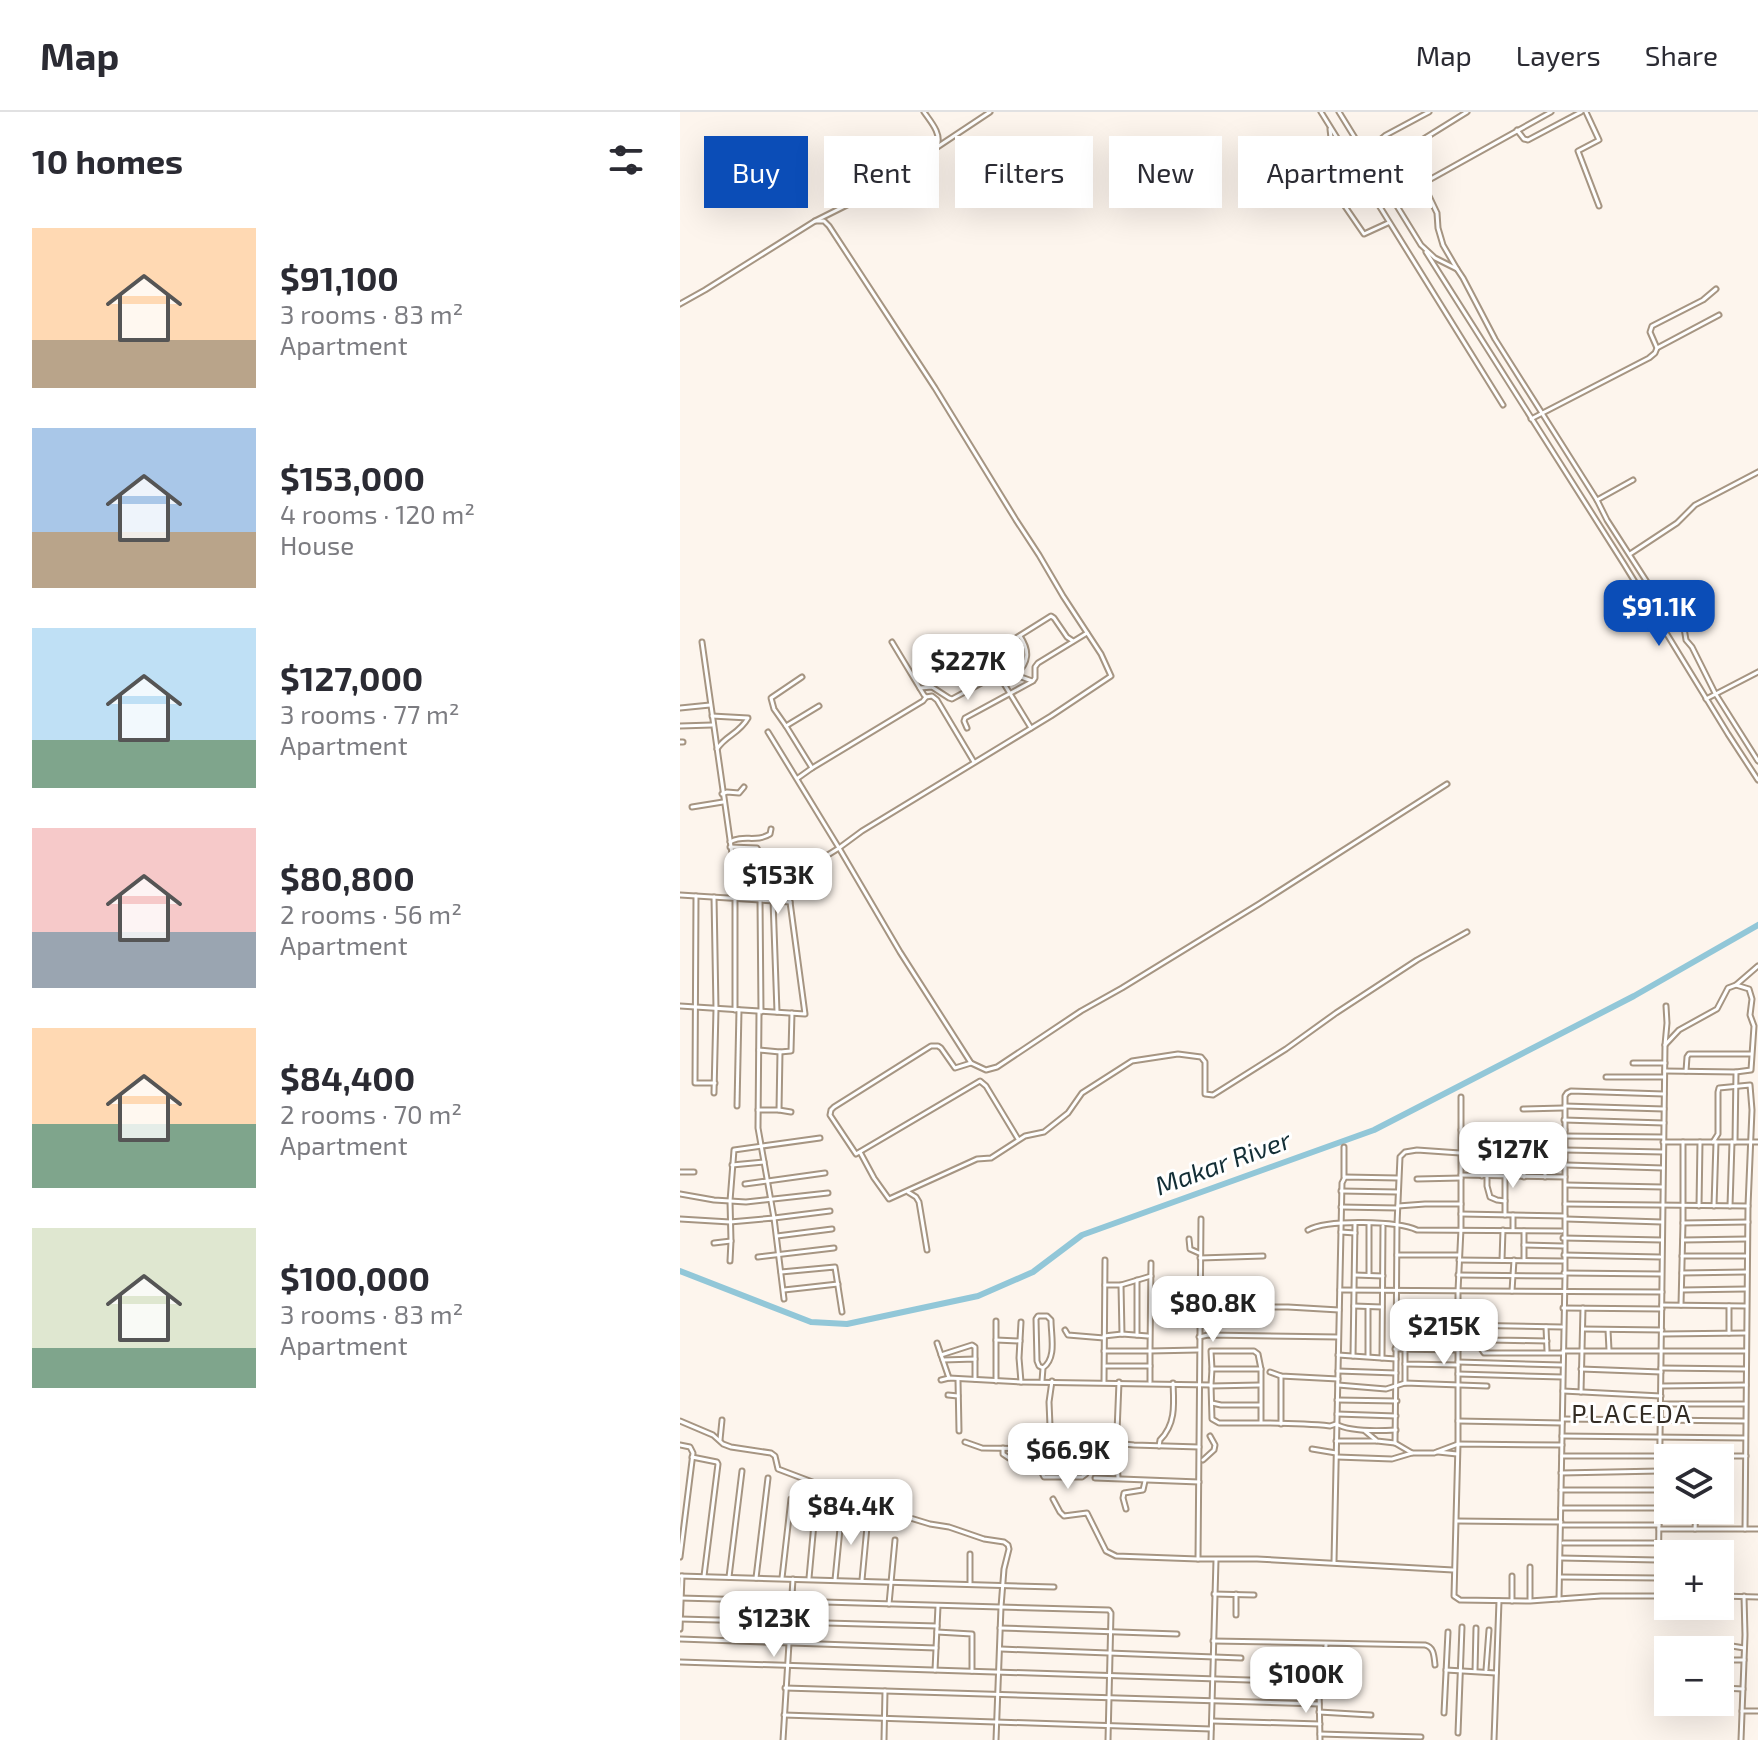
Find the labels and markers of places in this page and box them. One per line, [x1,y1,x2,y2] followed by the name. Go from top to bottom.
[1594,580,1724,648] pin: $91.1K
[912,634,1024,702] pin: $227K
[722,848,834,916] pin: $153K
[1457,1122,1569,1190] pin: $127K
[1148,1276,1278,1344] pin: $80.8K
[1388,1299,1500,1367] pin: $215K
[1003,1423,1133,1491] pin: $66.9K
[786,1479,916,1547] pin: $84.4K
[718,1591,830,1659] pin: $123K
[1250,1647,1362,1715] pin: $100K

